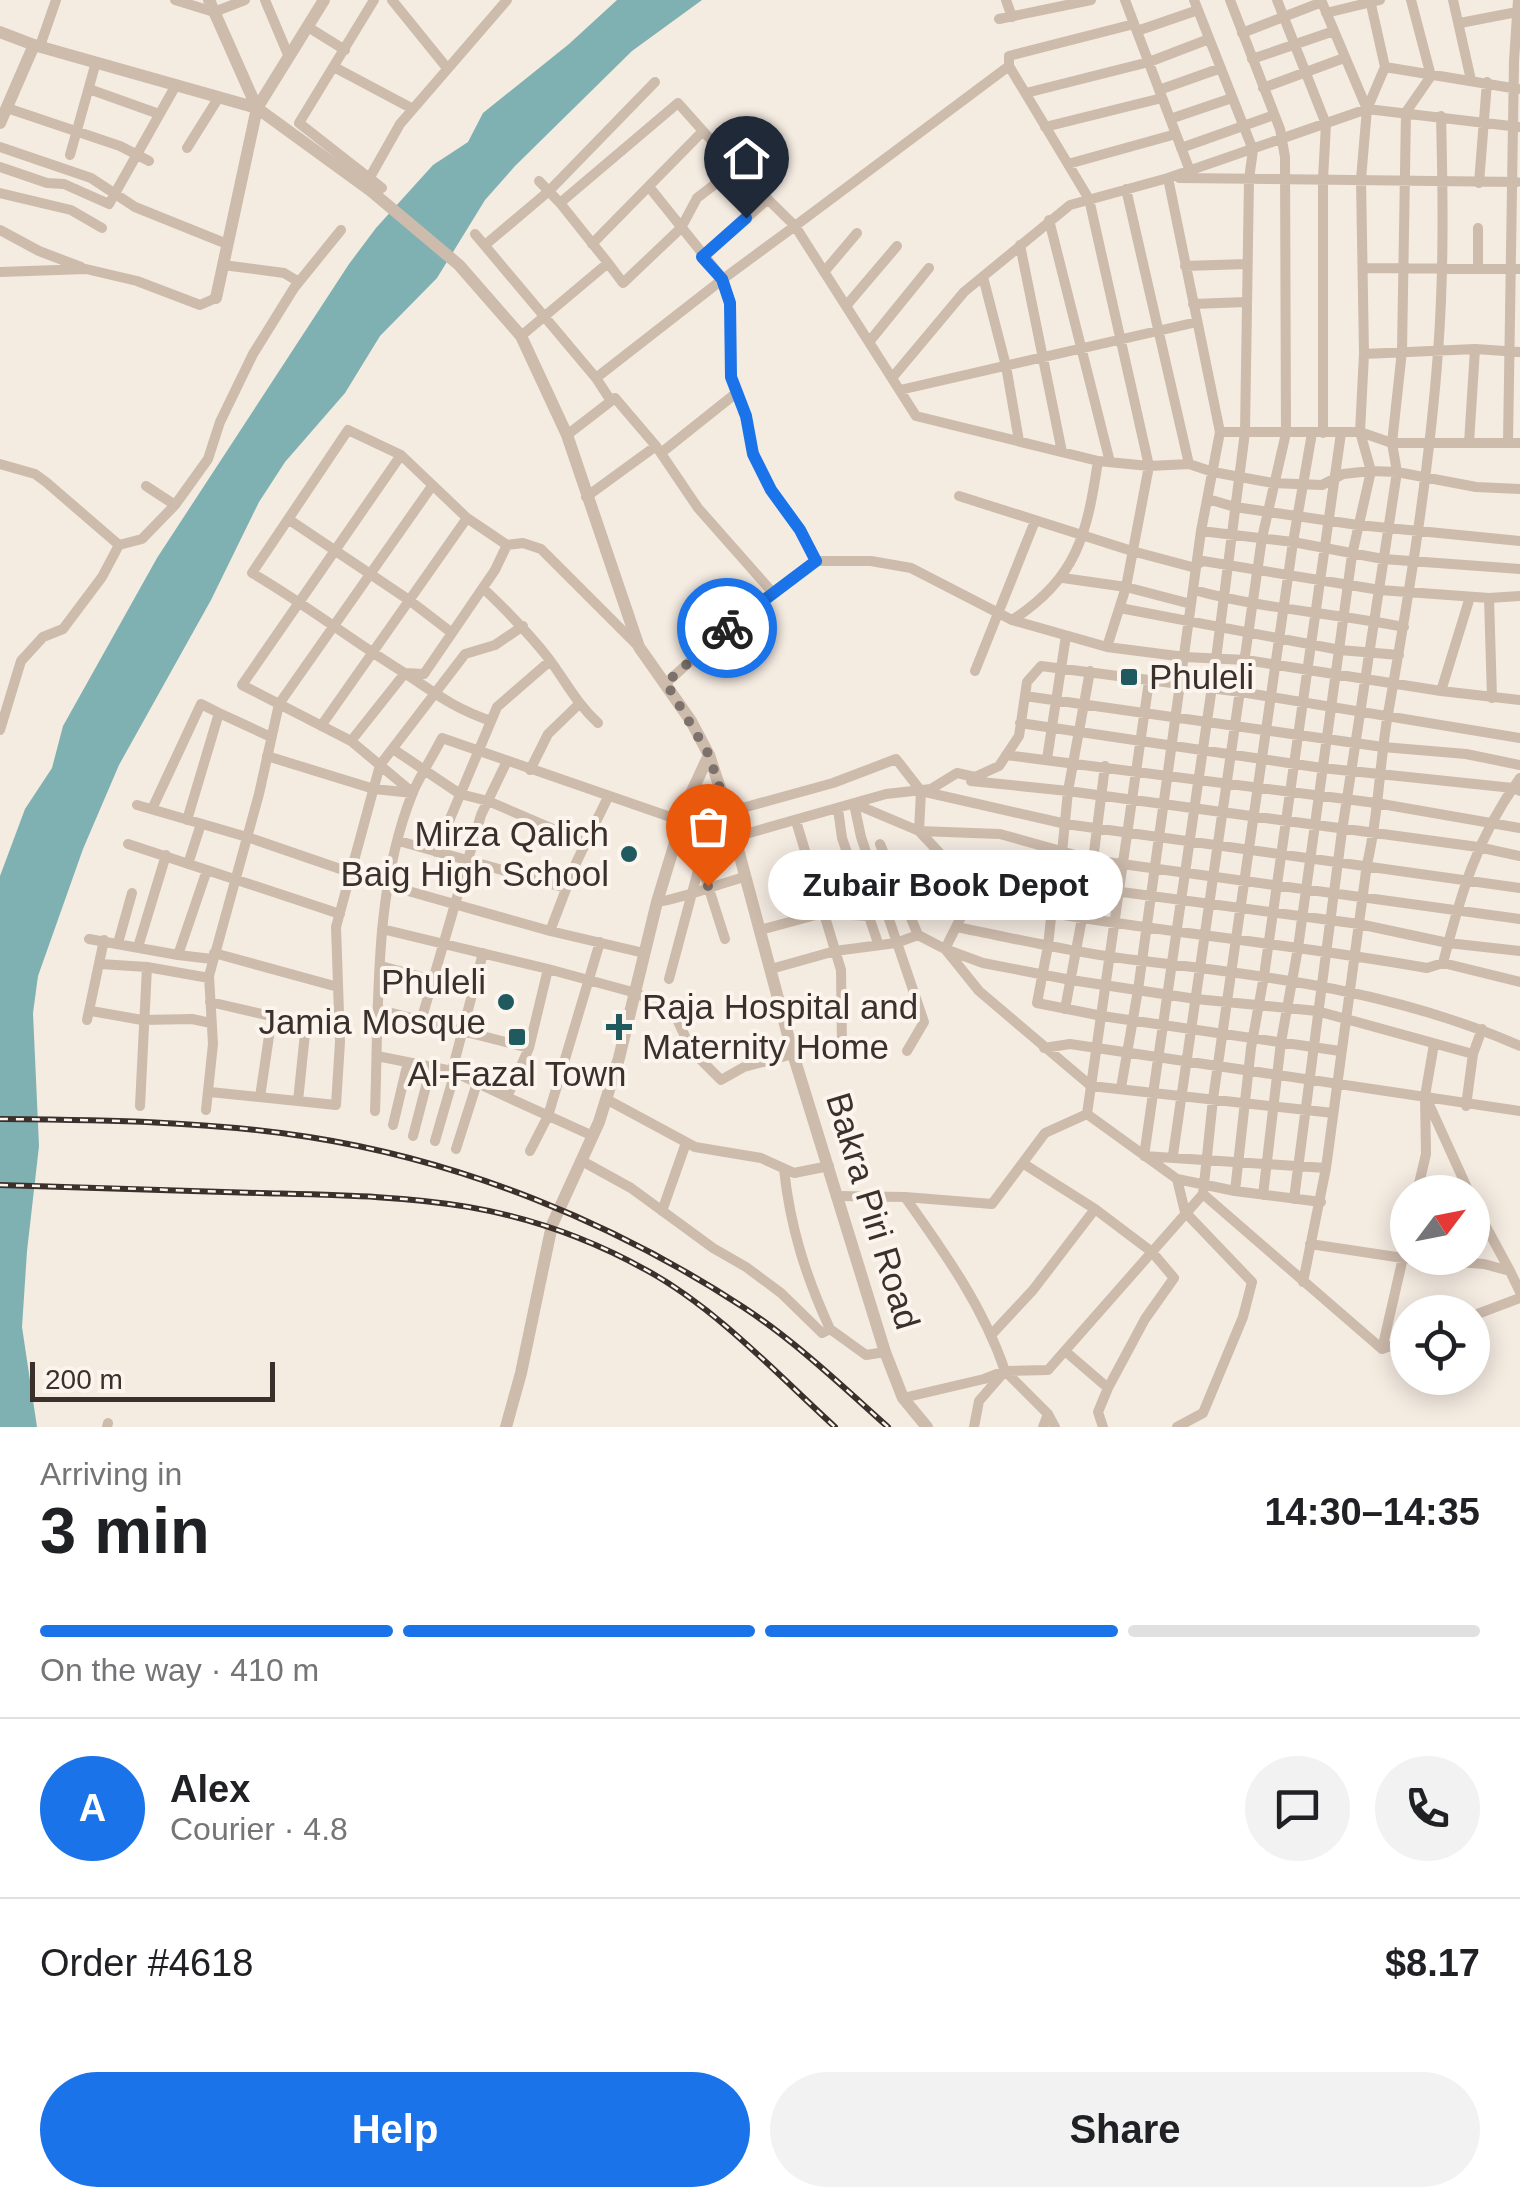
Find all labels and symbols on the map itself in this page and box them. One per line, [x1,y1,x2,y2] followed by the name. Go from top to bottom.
[704,116,789,219] pin
[677,578,777,678] courier
[1149,657,1254,696] place label: Phuleli
[1118,666,1140,688] marker: Phuleli
[666,784,751,887] pin
[341,814,609,893] place label: Mirza Qalich Baig High School
[618,843,640,865] marker: Mirza Qalich Baig High School
[768,851,1123,921] callout: Zubair Book Depot
[258,962,486,1041] place label: Phuleli Jamia Mosque
[642,987,918,1066] place label: Raja Hospital and Maternity Home
[495,991,517,1013] marker: Phuleli Jamia Mosque
[606,1014,632,1040] marker: Raja Hospital and Maternity Home
[506,1026,528,1048] marker: Al-Fazal Town
[407,1054,627,1093] place label: Al-Fazal Town
[819,1088,928,1334] street label: Bakra Piri Road
[1390,1175,1490,1275] north arrow
[30,1357,275,1402] scale bar

